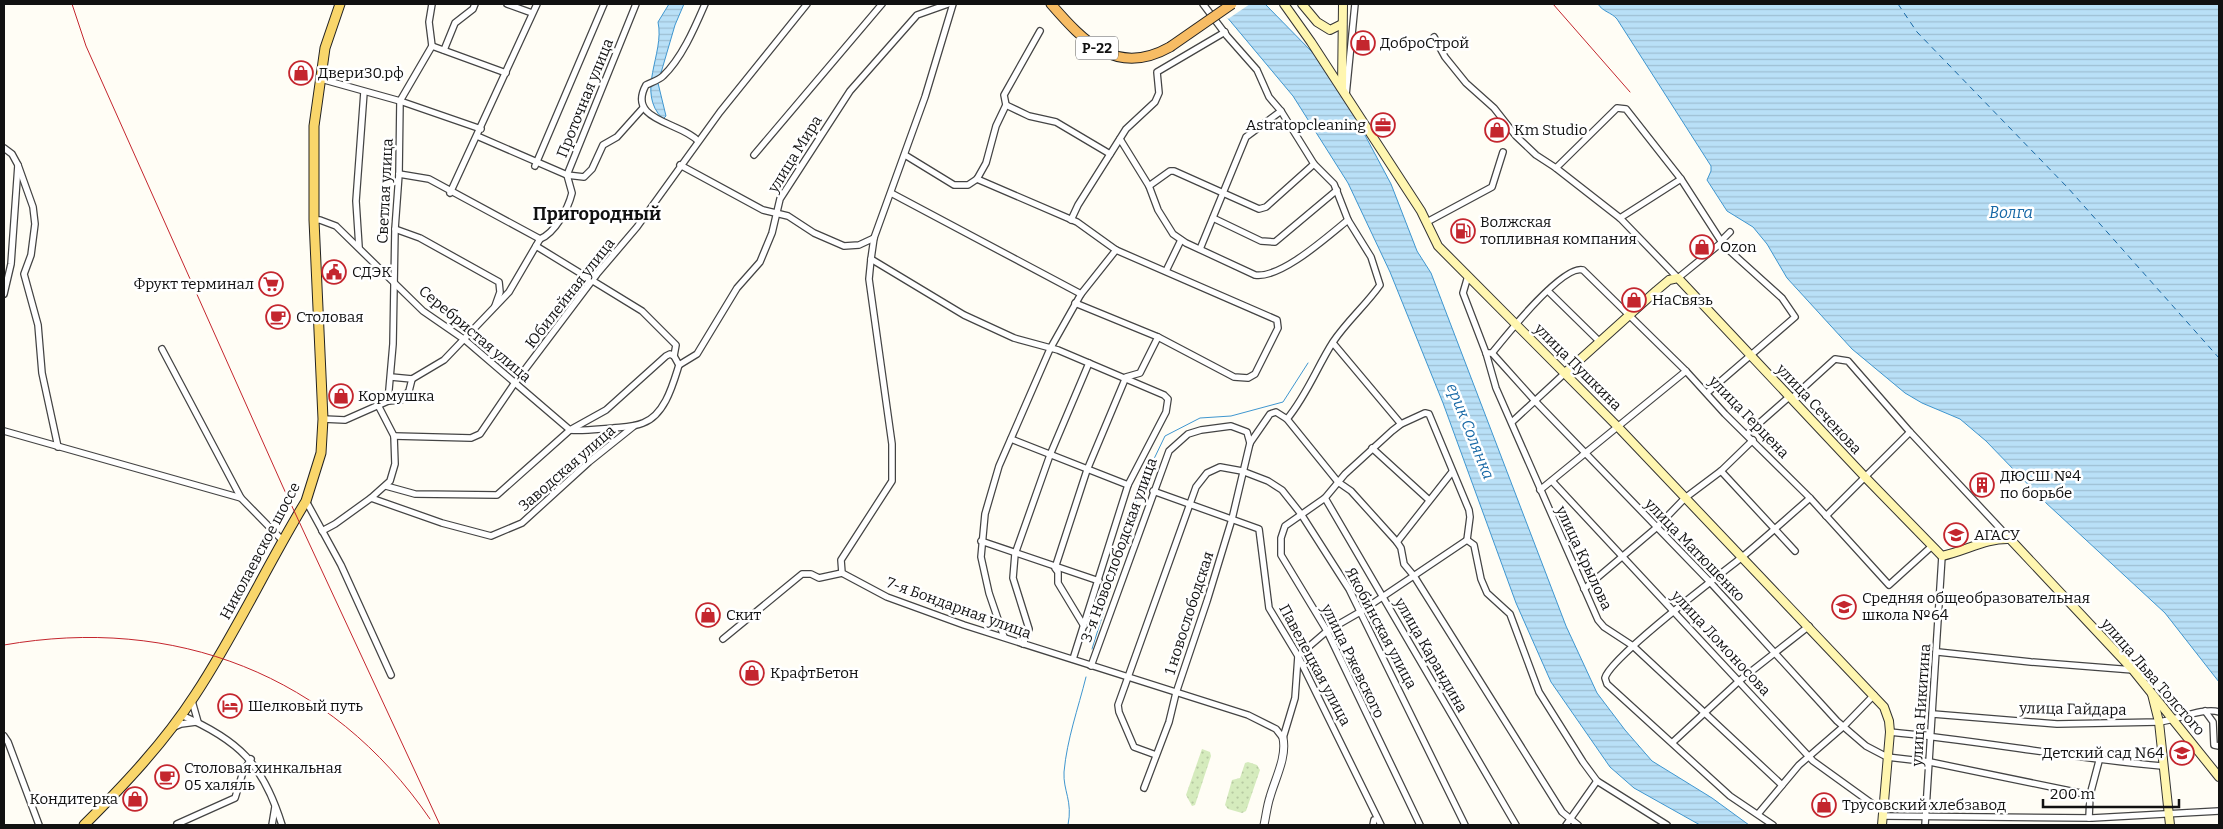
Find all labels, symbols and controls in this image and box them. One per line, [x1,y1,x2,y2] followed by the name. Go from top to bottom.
[1350,30,1376,56] shop icon: ДоброСтрой
[1380,34,1469,52] place label: ДоброСтрой
[553,36,617,160] street label: Проточная улица
[1076,36,1118,59] road number: Р-22
[288,60,314,86] shop icon: Двери30.рф
[318,64,404,82] place label: Двери30.рф
[764,112,826,197] street label: улица Мира
[1370,112,1396,138] office icon: Astratopcleaning
[1246,116,1366,134] place label: Astratopcleaning
[1484,117,1510,143] shop icon: Кm Studio
[1514,121,1587,139] place label: Кm Studio
[373,138,397,244] street label: Светлая улица
[533,203,661,225] district label: Пригородный
[1989,203,2033,222] water label: Волга
[1480,213,1637,248] place label: Волжская топливная компания
[1450,218,1476,244] fuel station icon: Волжская топливная компания
[521,234,619,352] street label: Юбилейная улица
[1689,234,1715,260] shop icon: Ozon
[1720,238,1757,256] place label: Ozon
[321,259,347,285] public building icon: СДЭК
[352,263,392,281] place label: СДЭК
[258,271,284,297] supermarket icon: Фрукт терминал
[133,275,254,293] place label: Фрукт терминал
[415,282,535,386] street label: Серебристая улица
[1621,287,1647,313] shop icon: НаСвязь
[1652,291,1713,309] place label: НаСвязь
[265,304,291,330] cafe icon: Столовая
[296,308,364,326] place label: Столовая
[1530,319,1625,414] street label: улица Пушкина
[1772,359,1865,458] street label: улица Сеченова
[1704,371,1793,462] street label: улица Герцена
[1443,380,1498,482] water label: ерик Солянка
[328,383,354,409] shop icon: Кормушка
[358,387,434,405] place label: Кормушка
[515,421,619,515] street label: Заводская улица
[1077,455,1161,645] street label: 3-я Новослободская улица
[2000,467,2081,502] place label: ДЮСШ №4 по борьбе
[1969,472,1995,498] building icon: ДЮСШ №4 по борьбе
[216,479,304,623] street label: Николаевское шоссе
[1641,494,1749,605] street label: улица Матюшенко
[1552,502,1616,613] street label: улица Крылова
[1943,522,1969,548] school or university icon: АГАСУ
[1974,526,2021,544] place label: АГАСУ
[1161,549,1217,677] street label: 1 новослободская
[1341,564,1421,692] street label: Якобинская улица
[884,573,1034,643] street label: 7-я Бондарная улица
[1667,586,1774,699] street label: улица Ломоносова
[1862,589,2090,624] place label: Средняя общеобразовательная школа №64
[1390,594,1471,716] street label: улица Карандина
[1831,594,1857,620] school or university icon: Средняя общеобразовательная школа №64
[1317,600,1388,721] street label: улица Ржевского
[1275,601,1355,729] street label: Павелецкая улица
[695,602,721,628] shop icon: Скит
[726,606,762,624] place label: Скит
[2097,614,2209,739] street label: улица Льва Толстого
[1908,643,1934,768] street label: улица Никитина
[739,660,765,686] shop icon: КрафтБетон
[770,664,859,682] place label: КрафтБетон
[217,693,243,719] hotel icon: Шелковый путь
[248,697,363,715] place label: Шелковый путь
[2018,699,2127,719] street label: улица Гайдара
[2169,740,2195,766] school or university icon: Детский сад N64
[2042,744,2164,762] place label: Детский сад N64
[184,759,342,794] place label: Столовая хинкальная 05 халяль
[154,764,180,790] cafe icon: Столовая хинкальная 05 халяль
[2043,776,2179,808] scale bar
[2050,785,2095,803] text: 200 m
[122,786,148,812] shop icon: Кондитерка
[29,790,118,808] place label: Кондитерка
[1811,792,1837,818] shop icon: Трусовский хлебзавод
[1842,796,2006,814] place label: Трусовский хлебзавод

